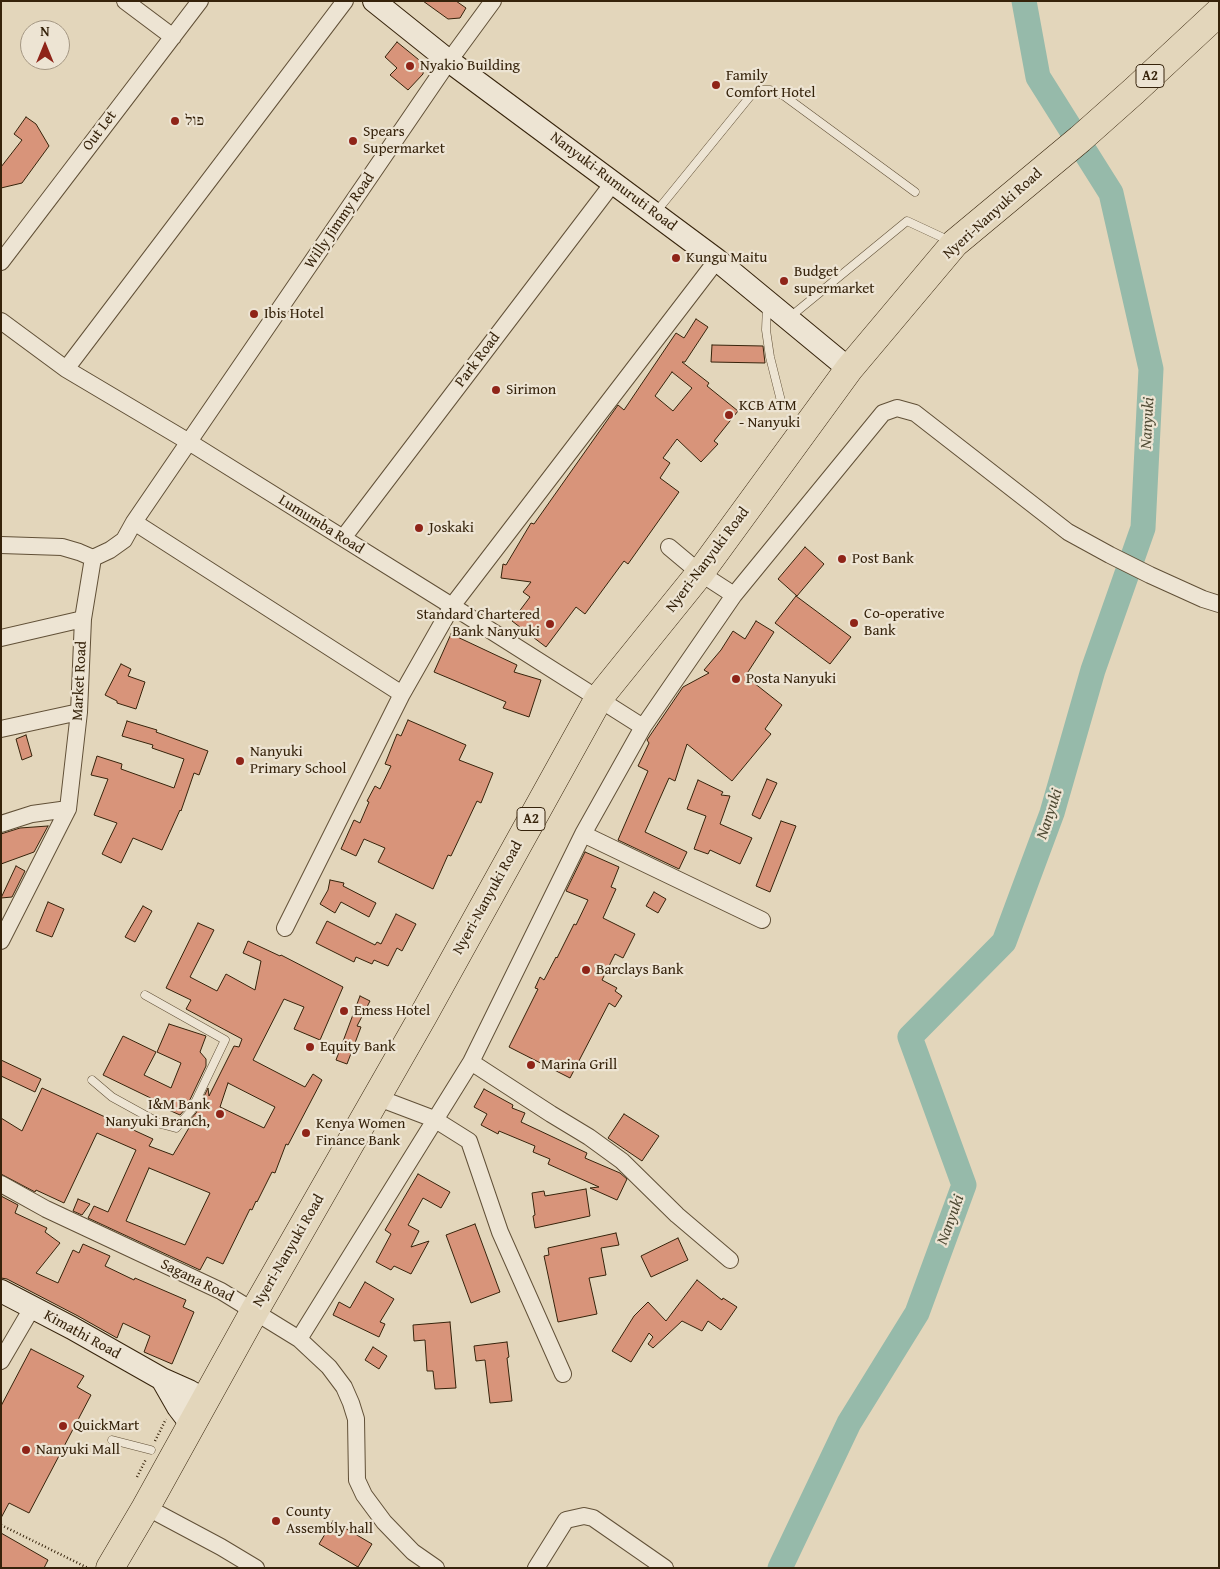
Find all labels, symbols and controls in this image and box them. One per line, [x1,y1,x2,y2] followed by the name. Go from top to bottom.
[20,20,70,70] north arrow
[40,21,50,41] text: N
[420,57,520,75] place label: Nyakio Building
[404,60,416,72] marker: Nyakio Building
[1136,64,1164,88] road number: A2
[726,67,815,102] place label: Family Comfort Hotel
[710,79,722,91] marker: Family Comfort Hotel
[79,107,121,155] street label: Out Let
[185,112,204,130] place label: פול
[169,115,181,127] marker: פול
[363,123,445,158] place label: Spears Supermarket
[546,129,680,235] street label: Nanyuki-Rumuruti Road
[347,135,359,147] marker: Spears Supermarket
[940,165,1046,263] street label: Nyeri-Nanyuki Road
[301,170,379,272] street label: Willy Jimmy Road
[686,249,767,267] place label: Kungu Maitu
[670,252,682,264] marker: Kungu Maitu
[794,263,875,298] place label: Budget supermarket
[778,275,790,287] marker: Budget supermarket
[264,305,324,323] place label: Ibis Hotel
[248,308,260,320] marker: Ibis Hotel
[452,329,504,391] street label: Park Road
[506,381,556,399] place label: Sirimon
[490,384,502,396] marker: Sirimon
[739,397,800,432] place label: KCB ATM - Nanyuki
[1137,397,1159,449] water label: Nanyuki
[723,409,735,421] marker: KCB ATM - Nanyuki
[275,492,367,558] street label: Lumumba Road
[663,504,753,616] street label: Nyeri-Nanyuki Road
[429,519,474,537] place label: Joskaki
[413,522,425,534] marker: Joskaki
[852,550,914,568] place label: Post Bank
[836,553,848,565] marker: Post Bank
[864,605,945,640] place label: Co-operative Bank
[416,606,540,641] place label: Standard Chartered Bank Nanyuki
[848,617,860,629] marker: Co-operative Bank
[544,618,556,630] marker: Standard Chartered Bank Nanyuki
[69,641,91,721] street label: Market Road
[746,670,836,688] place label: Posta Nanyuki
[730,673,742,685] marker: Posta Nanyuki
[250,743,346,778] place label: Nanyuki Primary School
[234,755,246,767] marker: Nanyuki Primary School
[1033,786,1067,842] water label: Nanyuki
[517,808,545,831] road number: A2
[449,838,527,958] street label: Nyeri-Nanyuki Road
[596,961,684,979] place label: Barclays Bank
[580,964,592,976] marker: Barclays Bank
[354,1002,430,1020] place label: Emess Hotel
[338,1005,350,1017] marker: Emess Hotel
[320,1038,396,1056] place label: Equity Bank
[304,1041,316,1053] marker: Equity Bank
[541,1056,617,1074] place label: Marina Grill
[525,1059,537,1071] marker: Marina Grill
[105,1096,210,1131] place label: I&M Bank Nanyuki Branch,
[214,1108,226,1120] marker: I&M Bank Nanyuki Branch,
[316,1115,406,1150] place label: Kenya Women Finance Bank
[300,1127,312,1139] marker: Kenya Women Finance Bank
[249,1192,329,1310] street label: Nyeri-Nanyuki Road
[933,1192,969,1248] water label: Nanyuki
[157,1256,237,1306] street label: Sagana Road
[40,1307,124,1363] street label: Kimathi Road
[73,1417,139,1435] place label: QuickMart
[57,1420,69,1432] marker: QuickMart
[36,1441,120,1459] place label: Nanyuki Mall
[20,1444,32,1456] marker: Nanyuki Mall
[286,1503,373,1538] place label: County Assembly hall
[270,1515,282,1527] marker: County Assembly hall

